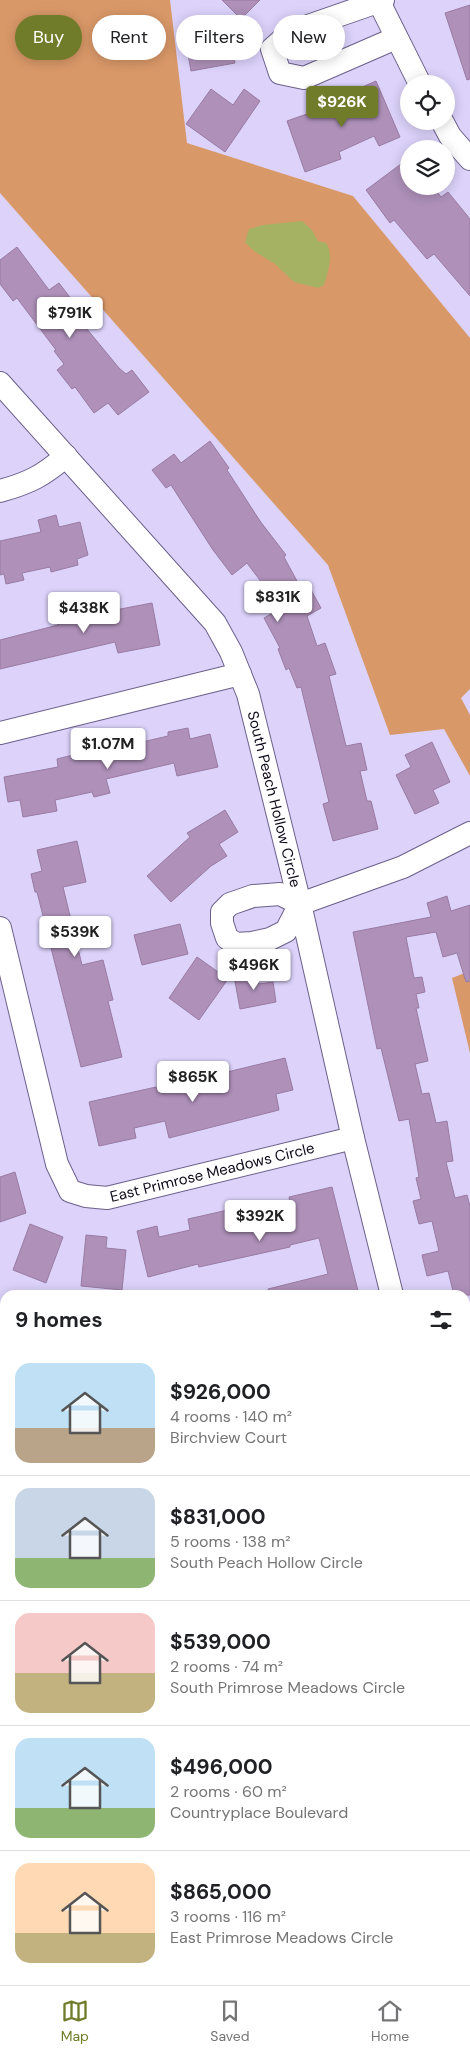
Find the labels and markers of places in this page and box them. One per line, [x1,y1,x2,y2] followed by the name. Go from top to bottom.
[307,86,377,128] pin: $926K
[35,296,105,339] pin: $791K
[243,580,313,623] pin: $831K
[49,592,119,634] pin: $438K
[67,728,149,770] pin: $1.07M
[40,916,110,958] pin: $539K
[219,948,289,991] pin: $496K
[158,1060,228,1103] pin: $865K
[225,1200,295,1242] pin: $392K

